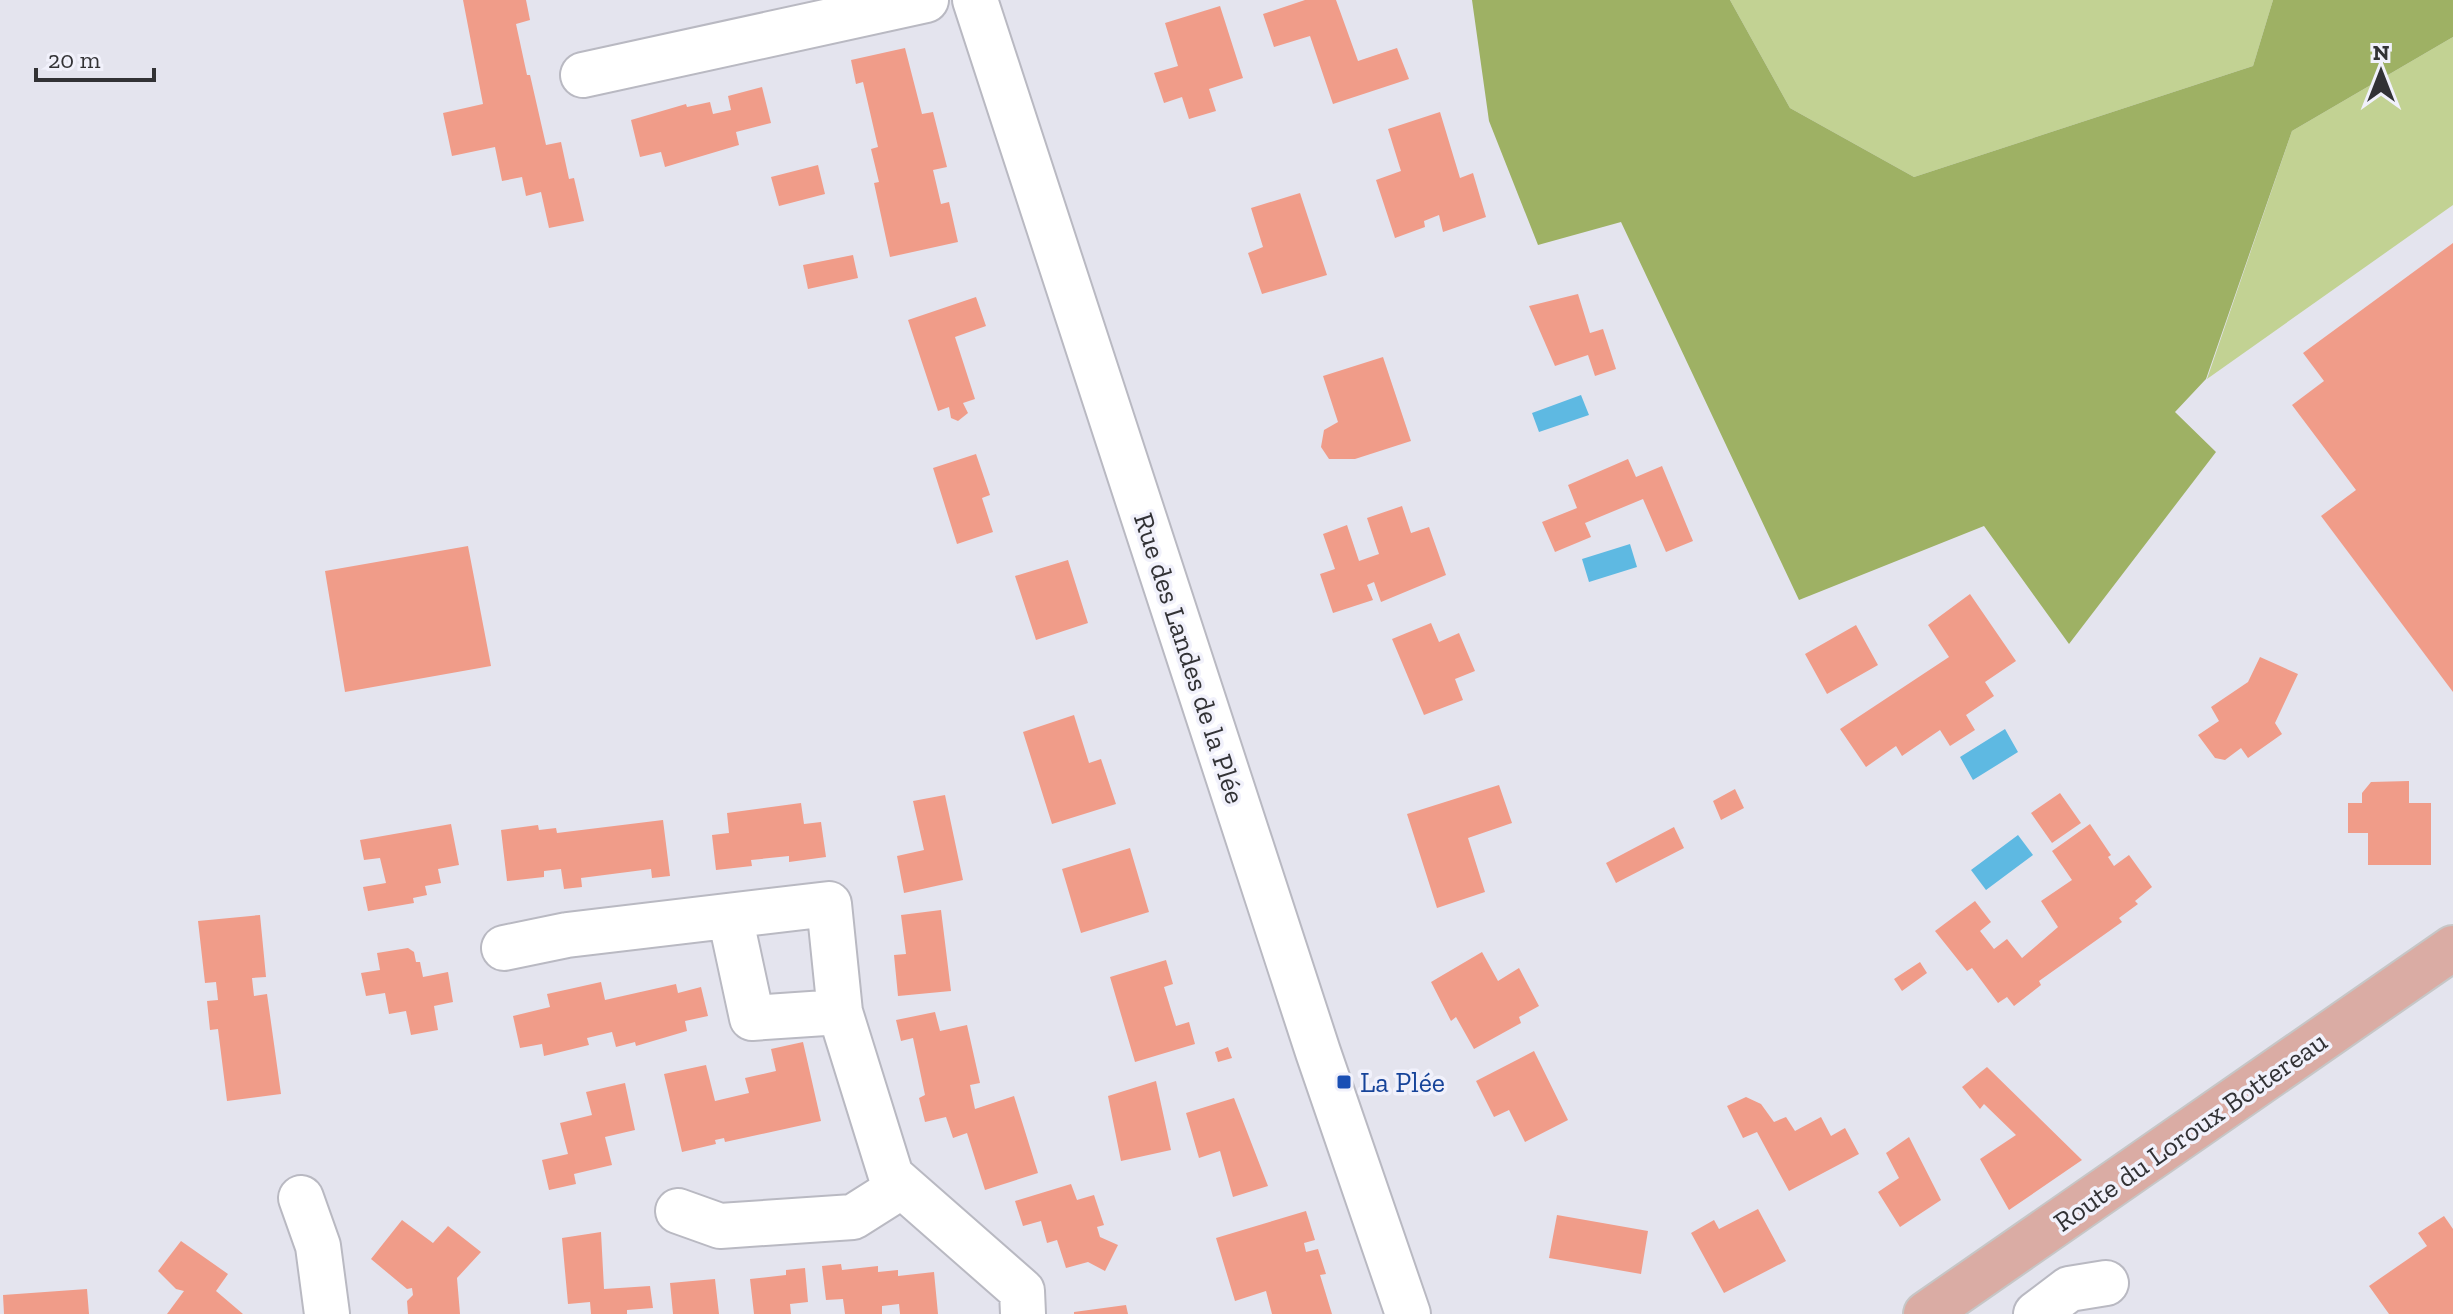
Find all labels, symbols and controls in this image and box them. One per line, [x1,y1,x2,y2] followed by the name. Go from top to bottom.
[36,32,154,82] scale bar
[2341,32,2421,112] north arrow
[2373,39,2390,66] text: N
[48,45,101,74] text: 20 m
[1127,509,1252,808] street label: Rue des Landes de la Plée
[2047,1024,2333,1238] street label: Route du Loroux Bottereau
[1360,1066,1445,1099] place label: La Plée
[1335,1073,1353,1091] marker: La Plée

